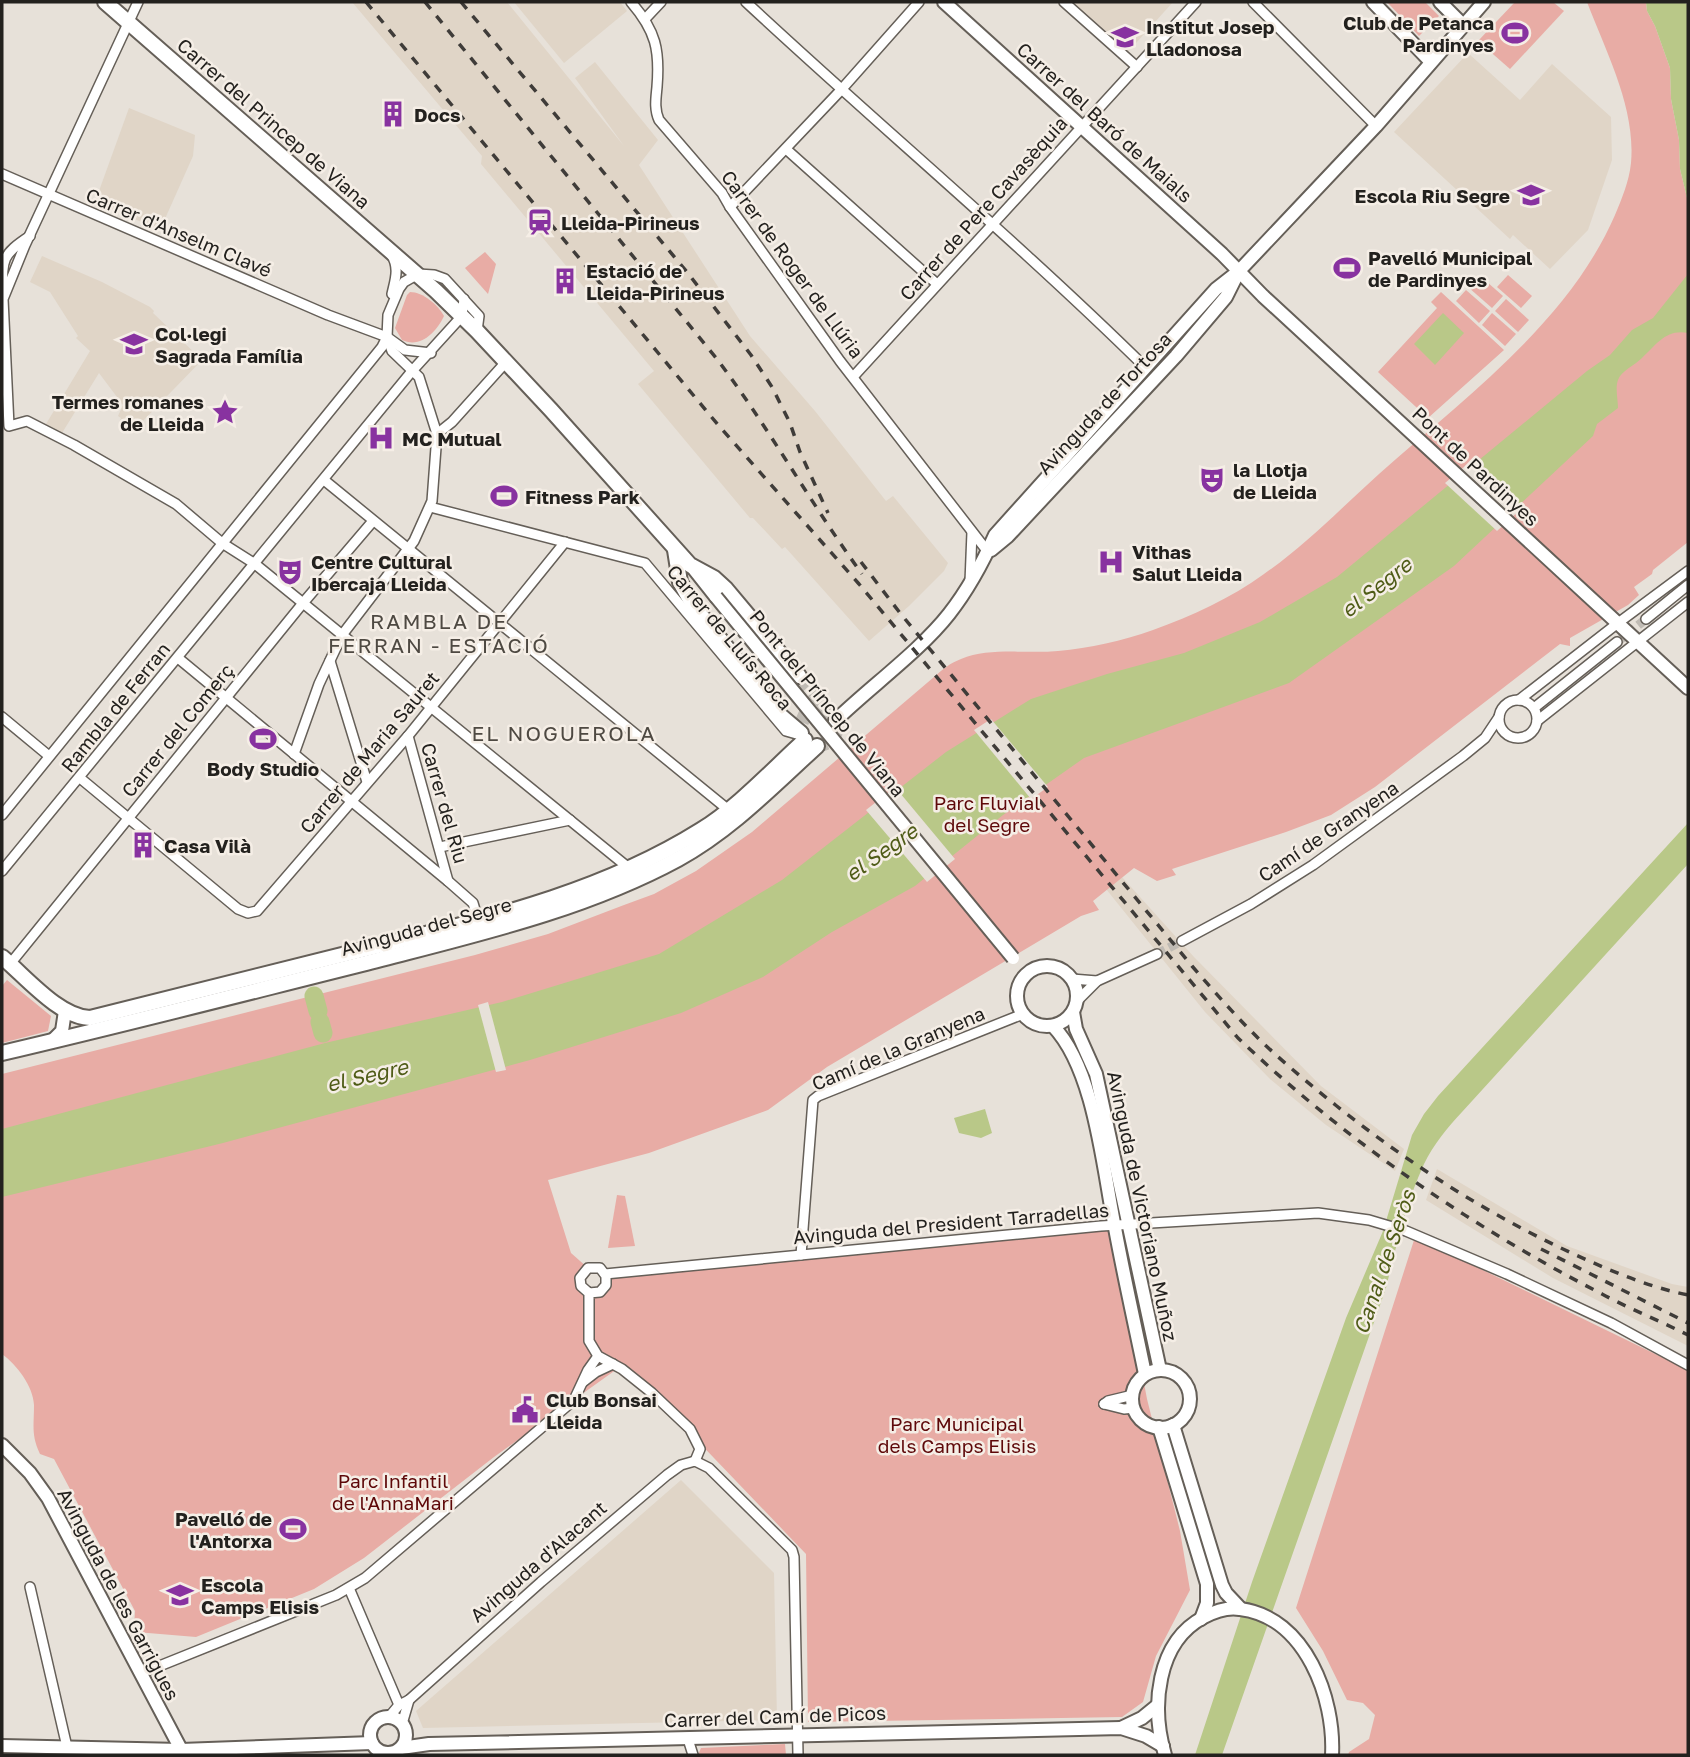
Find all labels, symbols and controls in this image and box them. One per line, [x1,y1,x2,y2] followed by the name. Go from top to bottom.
[1343,11,1494,56] place label: Club de Petanca Pardinyes
[1146,15,1275,60] place label: Institut Josep Lladonosa
[1500,18,1530,48] sports icon: Club de Petanca Pardinyes
[1110,22,1140,52] school or university icon: Institut Josep Lladonosa
[173,33,375,213] street label: Carrer del Princep de Viana
[1012,37,1198,207] street label: Carrer del Baró de Maials
[378,99,408,129] building icon: Docs
[414,103,461,126] place label: Docs
[894,111,1072,305] street label: Carrer de Pere Cavasèquia
[717,165,869,363] street label: Carrer de Roger de Llúria
[1516,180,1546,210] school or university icon: Escola Riu Segre
[83,182,275,282] street label: Carrer d'Anselm Clavé
[1355,184,1510,207] place label: Escola Riu Segre
[525,207,555,237] station icon: Lleida-Pirineus
[561,211,700,234] place label: Lleida-Pirineus
[1368,246,1532,291] place label: Pavelló Municipal de Pardinyes
[1332,253,1362,283] sports icon: Pavelló Municipal de Pardinyes
[586,259,725,304] place label: Estació de Lleida-Pirineus
[550,266,580,296] building icon: Estació de Lleida-Pirineus
[155,322,303,367] place label: Col·legi Sagrada Família
[1032,327,1176,479] street label: Avinguda de Tortosa
[119,329,149,359] school or university icon: Col·legi Sagrada Família
[52,390,204,435] place label: Termes romanes de Lleida
[210,397,240,427] place icon: Termes romanes de Lleida
[1408,401,1544,531] street label: Pont de Pardinyes
[366,423,396,453] hospital icon: MC Mutual
[402,427,502,450] place label: MC Mutual
[1233,458,1317,503] place label: la Llotja de Lleida
[1197,465,1227,495] theatre icon: la Llotja de Lleida
[489,481,519,511] sports icon: Fitness Park
[525,485,640,508] place label: Fitness Park
[1132,540,1242,585] place label: Vithas Salut Lleida
[1096,547,1126,577] hospital icon: Vithas Salut Lleida
[311,550,452,595] place label: Centre Cultural Ibercaja Lleida
[1335,550,1418,623] water label: el Segre
[275,557,305,587] theatre icon: Centre Cultural Ibercaja Lleida
[663,560,797,714] street label: Carrer de Lluís Roca
[745,605,911,801] street label: Pont del Príncep de Viana
[328,608,550,658] district label: RAMBLA DE FERRAN - ESTACIÓ
[56,638,174,776] street label: Rambla de Ferran
[116,659,238,801] street label: Carrer del Comerç
[295,666,443,838] street label: Carrer de Maria Sauret
[472,720,656,746] district label: EL NOGUEROLA
[248,724,278,754] sports icon: Body Studio
[417,740,473,866] street label: Carrer del Riu
[207,757,319,780] place label: Body Studio
[1254,776,1402,886] street label: Camí de Granyena
[934,791,1040,836] park label: Parc Fluvial del Segre
[840,817,924,886] water label: el Segre
[128,830,158,860] building icon: Casa Vilà
[164,834,251,857] place label: Casa Vilà
[338,892,514,960] street label: Avinguda del Segre
[808,1001,988,1095] street label: Camí de la Granyena
[324,1053,412,1097] water label: el Segre
[1103,1069,1183,1343] street label: Avinguda de Victoriano Muñoz
[1347,1186,1421,1337] water label: Canal de Seròs
[792,1198,1110,1248] street label: Avinguda del President Tarradellas
[546,1388,657,1433] place label: Club Bonsai Lleida
[510,1395,540,1425] public building icon: Club Bonsai Lleida
[878,1412,1036,1457] park label: Parc Municipal dels Camps Elisis
[332,1469,454,1514] park label: Parc Infantil de l'AnnaMari
[53,1484,185,1704] street label: Avinguda de les Garrigues
[465,1496,611,1626] street label: Avinguda d'Alacant
[175,1507,272,1552] place label: Pavelló de l'Antorxa
[278,1514,308,1544] sports icon: Pavelló de l'Antorxa
[201,1573,319,1618] place label: Escola Camps Elisis
[165,1580,195,1610] school or university icon: Escola Camps Elisis
[664,1701,886,1731] street label: Carrer del Camí de Picos

